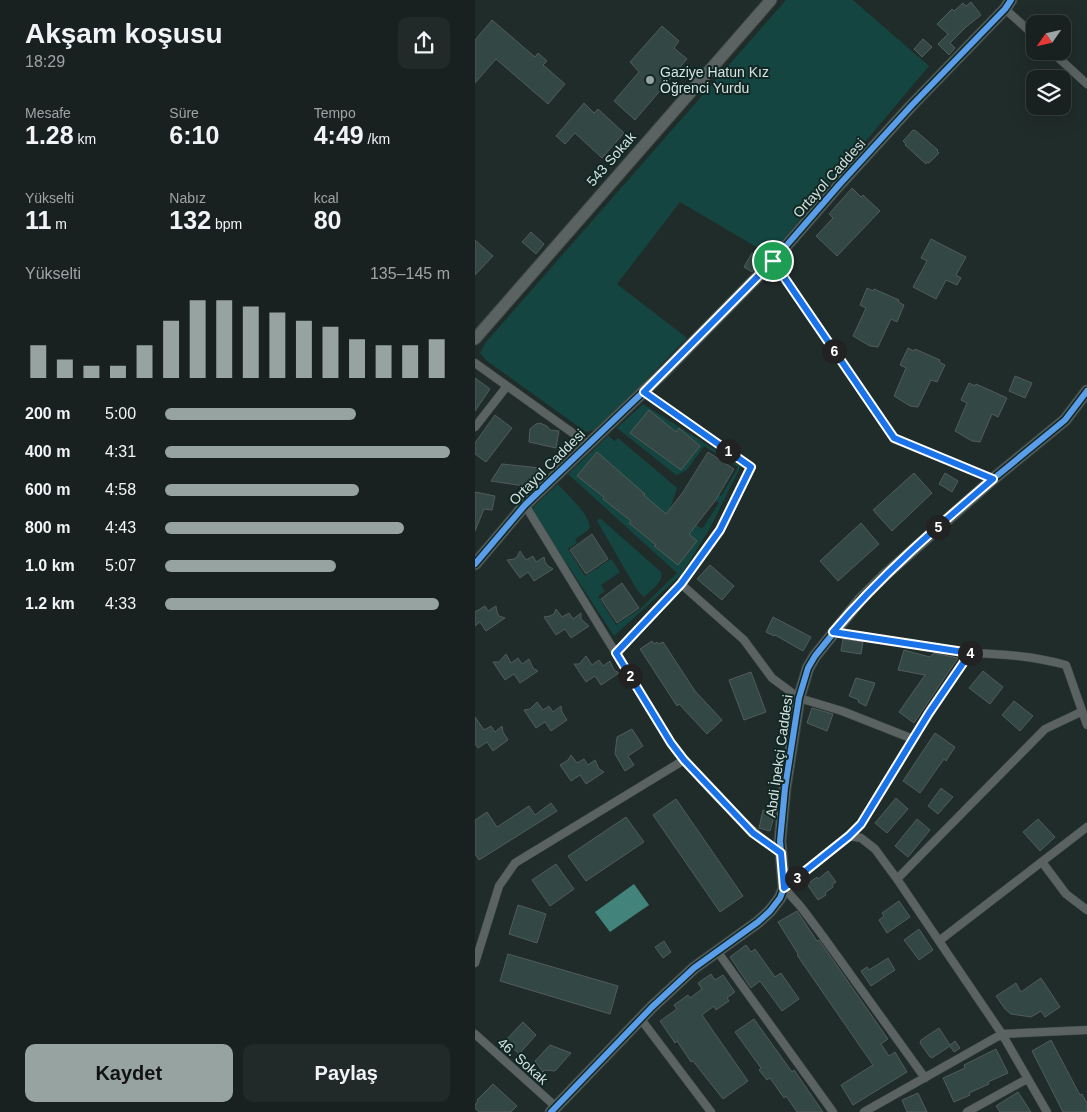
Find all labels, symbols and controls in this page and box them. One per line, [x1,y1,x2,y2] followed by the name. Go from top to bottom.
[1026,15,1071,60] north arrow
[1026,15,1071,115] map controls
[398,17,450,69] button: share
[25,18,223,49] text: Akşam koşusu
[25,53,65,70] text: 18:29
[660,64,769,96] place label: Gaziye Hatun Kız Öğrenci Yurdu
[1026,70,1071,115] button: layers
[644,74,656,86] marker: Gaziye Hatun Kız Öğrenci Yurdu
[25,105,71,121] text: Mesafe
[169,105,199,121] text: Süre
[314,105,356,121] text: Tempo
[25,121,74,149] text: 1.28
[169,121,219,149] text: 6:10
[314,121,364,149] text: 4:49
[583,128,639,189] street label: 543 Sokak
[74,131,96,147] text: km
[364,131,390,147] text: /km
[789,135,869,221] street label: Ortayol Caddesi
[25,190,74,206] text: Yükselti
[169,190,206,206] text: Nabız
[314,190,339,206] text: kcal
[25,206,51,234] text: 11
[169,206,211,234] text: 132
[314,206,341,234] text: 80
[51,216,67,232] text: m
[211,216,242,232] text: bpm
[752,240,794,282] pin
[759,247,787,275] icon: arrive
[25,265,81,282] text: Yükselti
[370,265,450,282] text: 135–145 m
[821,338,847,364] pin: 6
[831,343,838,359] text: 6
[25,405,70,422] text: 200 m
[105,405,136,422] text: 5:00
[506,426,588,508] street label: Ortayol Caddesi
[715,438,741,464] pin: 1
[25,443,70,460] text: 400 m
[105,443,136,460] text: 4:31
[725,443,732,459] text: 1
[25,481,70,498] text: 600 m
[105,481,136,498] text: 4:58
[925,514,951,540] pin: 5
[25,519,70,536] text: 800 m
[105,519,136,536] text: 4:43
[935,519,942,535] text: 5
[25,557,75,574] text: 1.0 km
[105,557,136,574] text: 5:07
[25,595,75,612] text: 1.2 km
[105,595,136,612] text: 4:33
[957,640,983,666] pin: 4
[967,645,974,661] text: 4
[617,664,643,688] pin: 2
[627,668,634,684] text: 2
[761,693,796,818] street label: Abdi İpekçi Caddesi
[785,866,809,890] pin: 3
[794,870,801,886] text: 3
[495,1034,552,1088] street label: 46. Sokak
[25,1044,233,1102] button: Kaydet
[243,1044,450,1102] button: Paylaş

